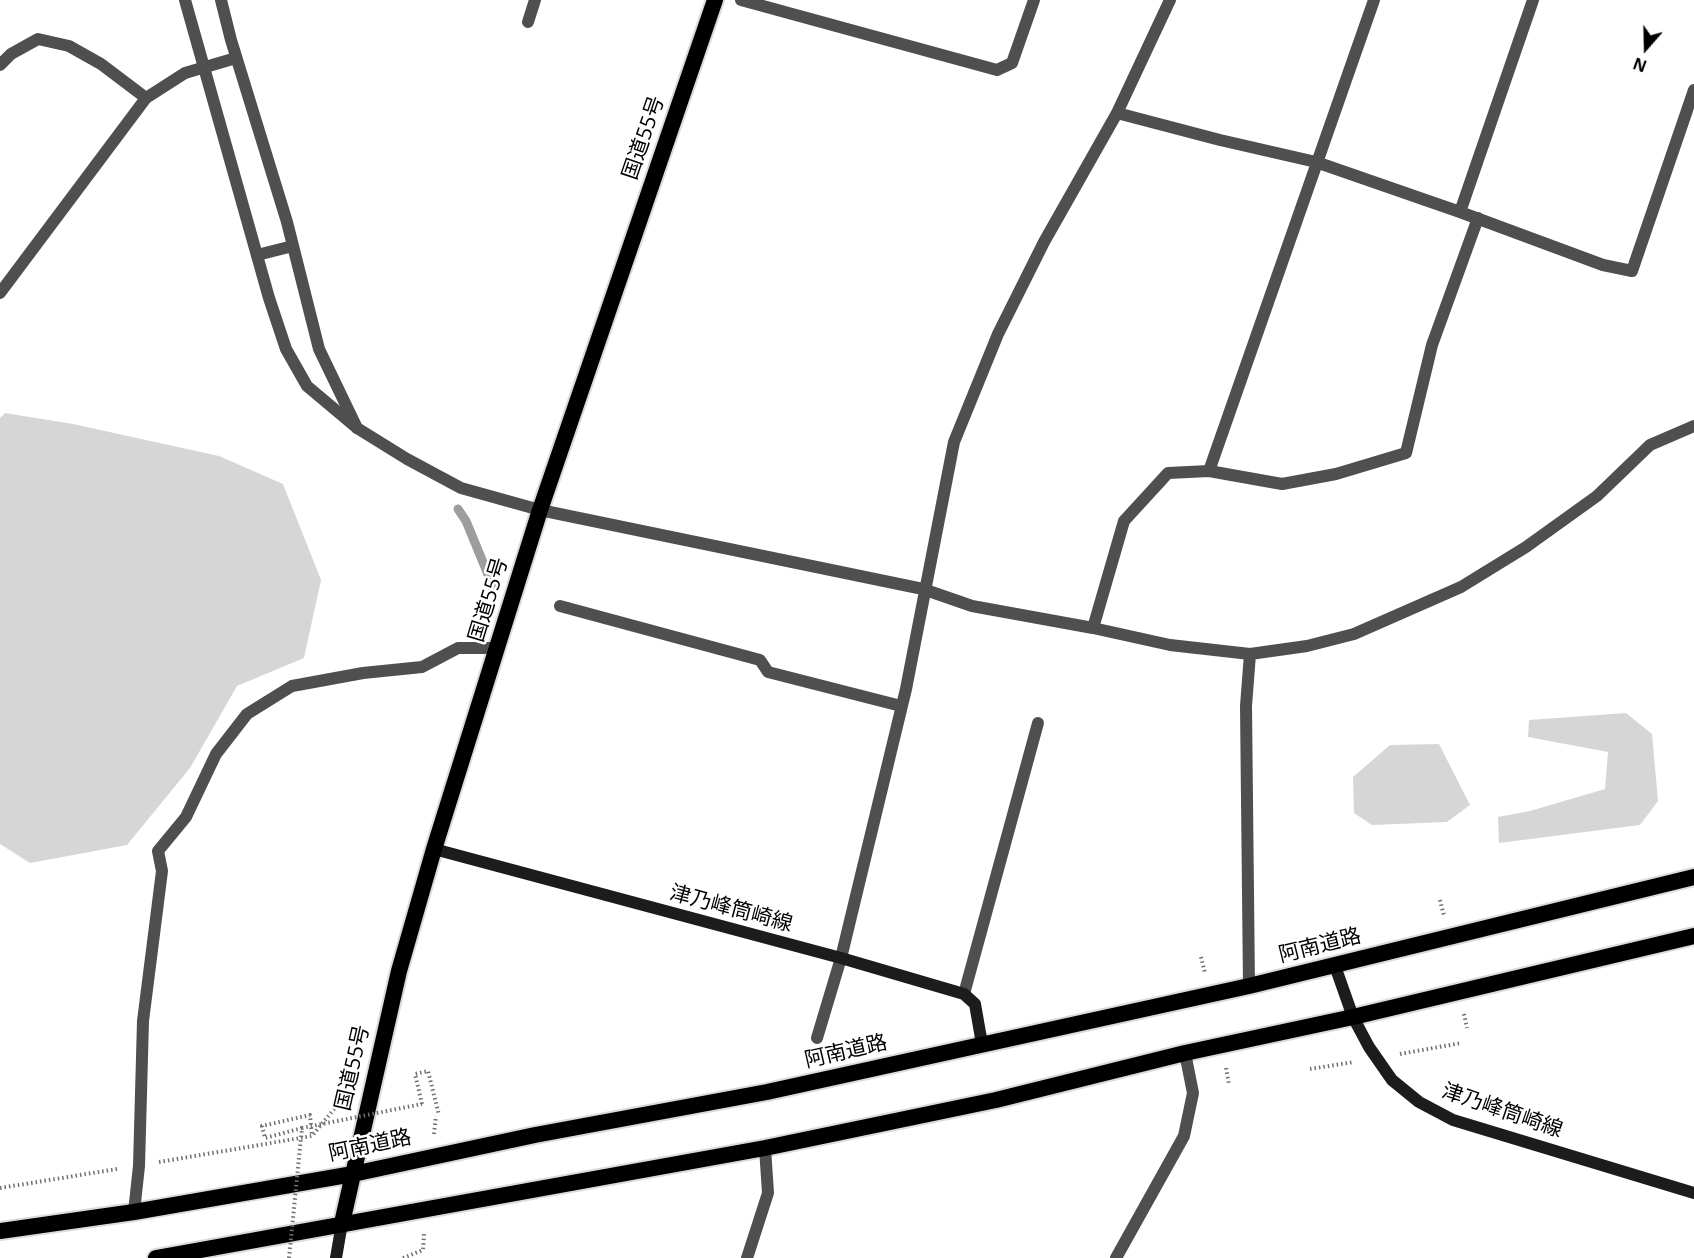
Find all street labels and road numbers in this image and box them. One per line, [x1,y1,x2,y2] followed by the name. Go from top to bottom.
[618,93,670,183] street label: 国道55号
[464,555,514,645] street label: 国道55号
[667,881,795,937] street label: 津乃峰筒崎線
[1276,924,1364,968] street label: 阿南道路
[331,1023,375,1113] street label: 国道55号
[802,1030,890,1074] street label: 阿南道路
[1438,1079,1566,1143] street label: 津乃峰筒崎線
[326,1125,414,1167] street label: 阿南道路

